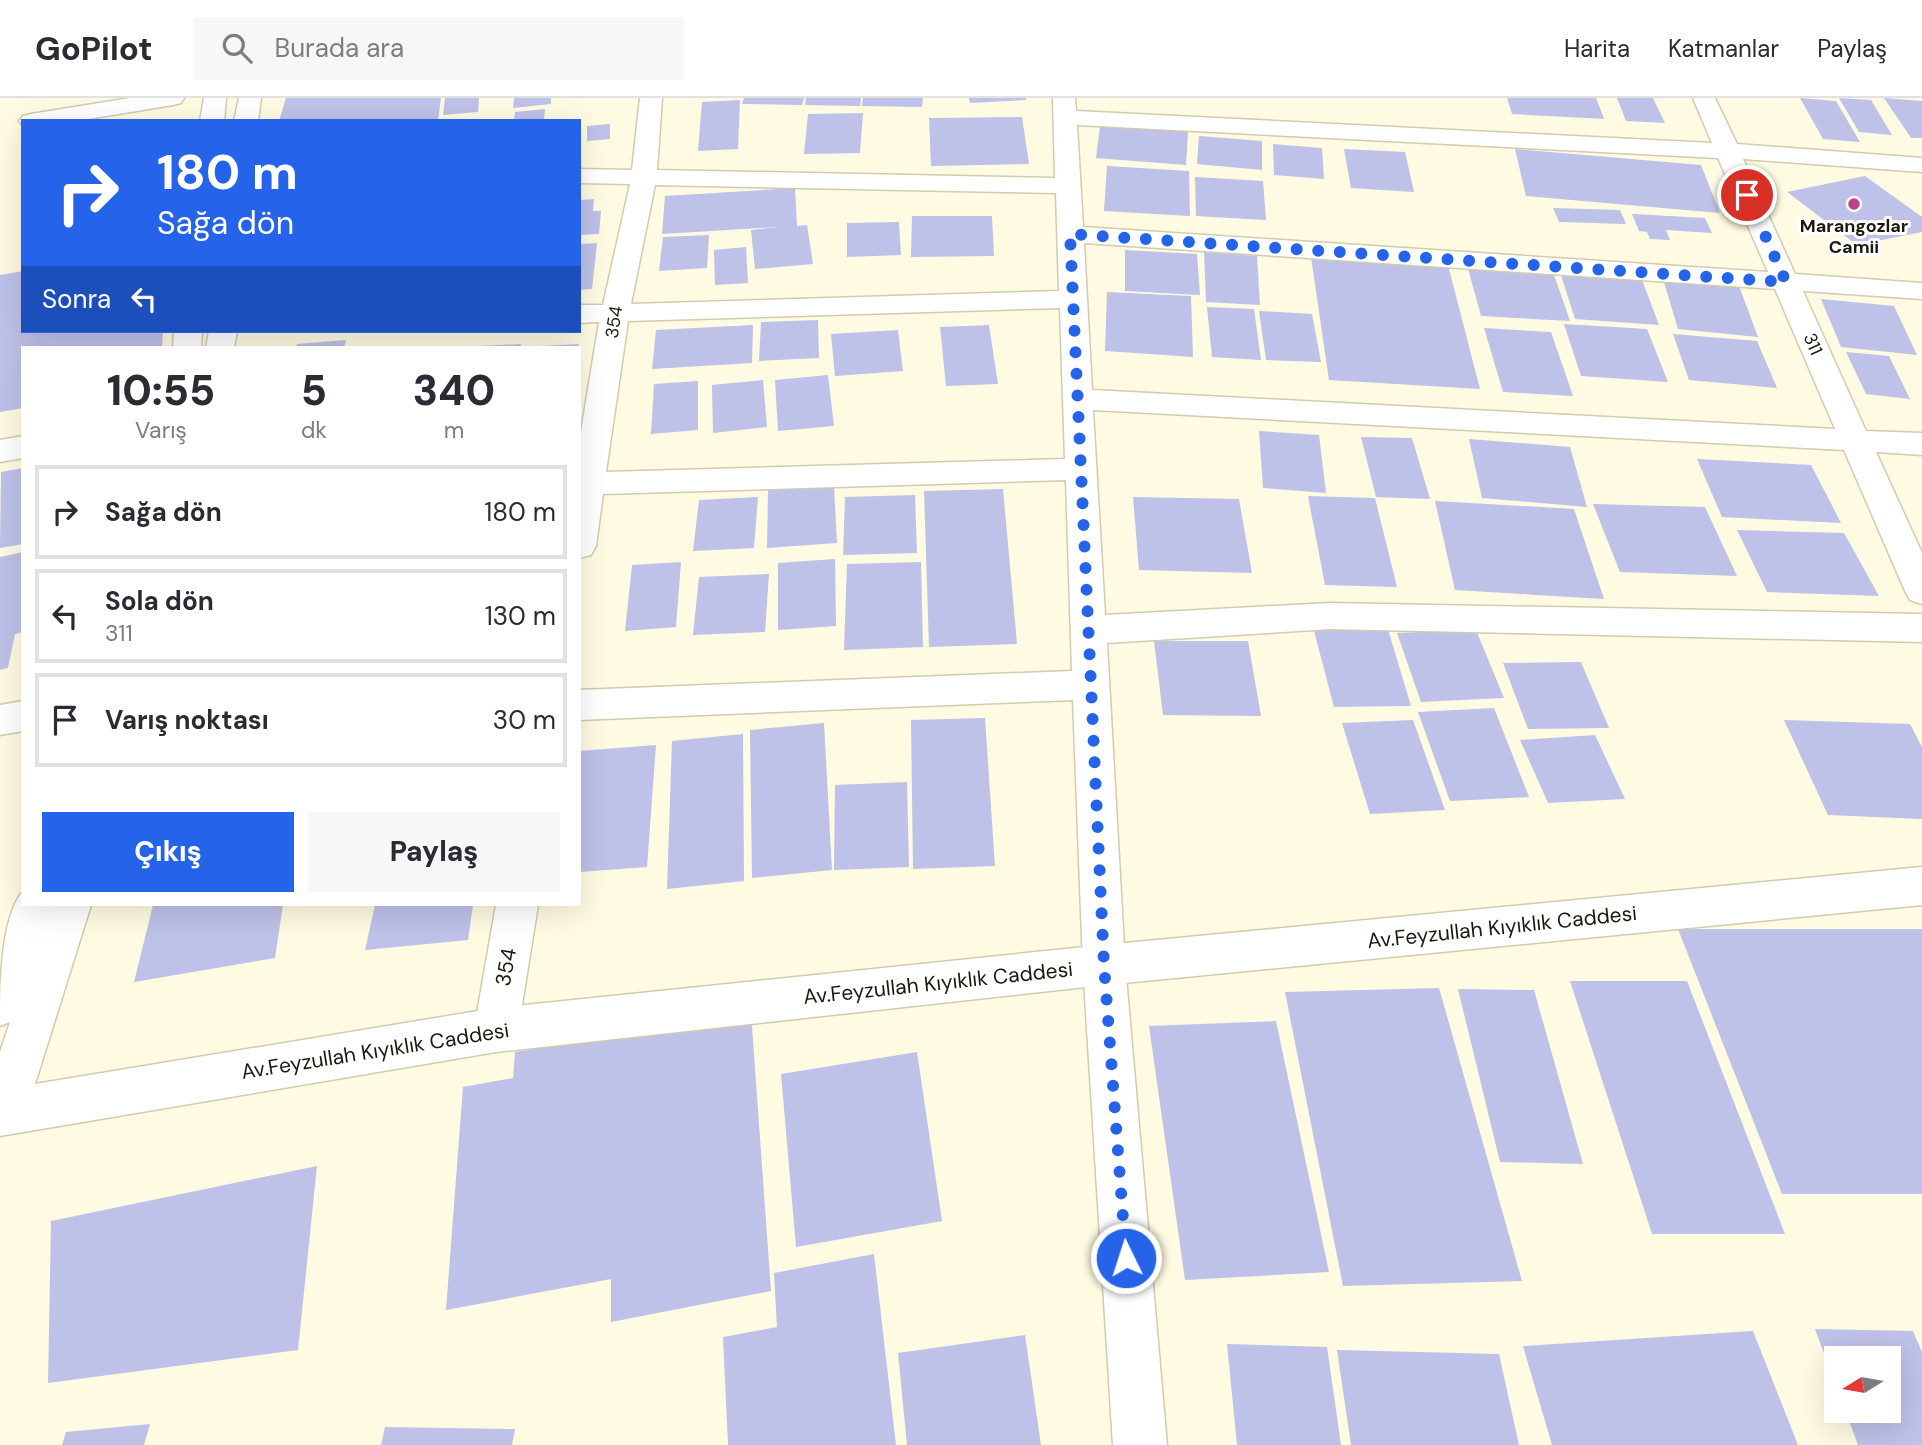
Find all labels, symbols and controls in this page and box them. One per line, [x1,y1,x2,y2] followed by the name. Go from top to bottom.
[194,17,684,80] search box
[35,27,152,70] text: GoPilot
[218,29,256,67] icon: search
[274,31,404,65] text: Burada ara
[1564,33,1630,64] text: Harita
[1668,33,1779,64] text: Katmanlar
[1817,33,1887,64] text: Paylaş
[157,140,298,204] text: 180 m
[42,147,133,238] icon: right
[1717,165,1777,225] pin
[1728,176,1766,214] icon: arrive
[1846,196,1862,212] marker: Marangozlar Camii
[157,202,294,244] text: Sağa dön
[1800,214,1908,259] place label: Marangozlar Camii
[125,280,163,318] icon: left
[42,282,111,316] text: Sonra
[600,304,628,340] street label: 354
[1798,329,1828,359] street label: 311
[107,363,215,418] text: 10:55
[301,363,327,418] text: 5
[413,363,495,418] text: 340
[135,415,187,445] text: Varış
[301,415,327,445] text: dk
[444,415,464,445] text: m
[46,493,84,531] icon: right
[105,495,222,529] text: Sağa dön
[484,495,556,529] text: 180 m
[105,584,214,618] text: Sola dön
[46,597,84,635] icon: left
[485,599,556,633] text: 130 m
[105,618,133,648] text: 311
[46,701,84,739] icon: arrive
[105,703,269,737] text: Varış noktası
[493,703,556,737] text: 30 m
[42,812,294,892] button: Çıkış
[308,812,560,892] button: Paylaş
[1366,899,1638,955] street label: Av.Feyzullah Kıyıklık Caddesi
[489,946,523,988] street label: 354
[802,955,1074,1011] street label: Av.Feyzullah Kıyıklık Caddesi
[239,1016,511,1086] street label: Av.Feyzullah Kıyıklık Caddesi
[1089,1221,1163,1295] position arrow
[1824,1346,1900,1423] north arrow
[1824,1346,1901,1423] map controls

